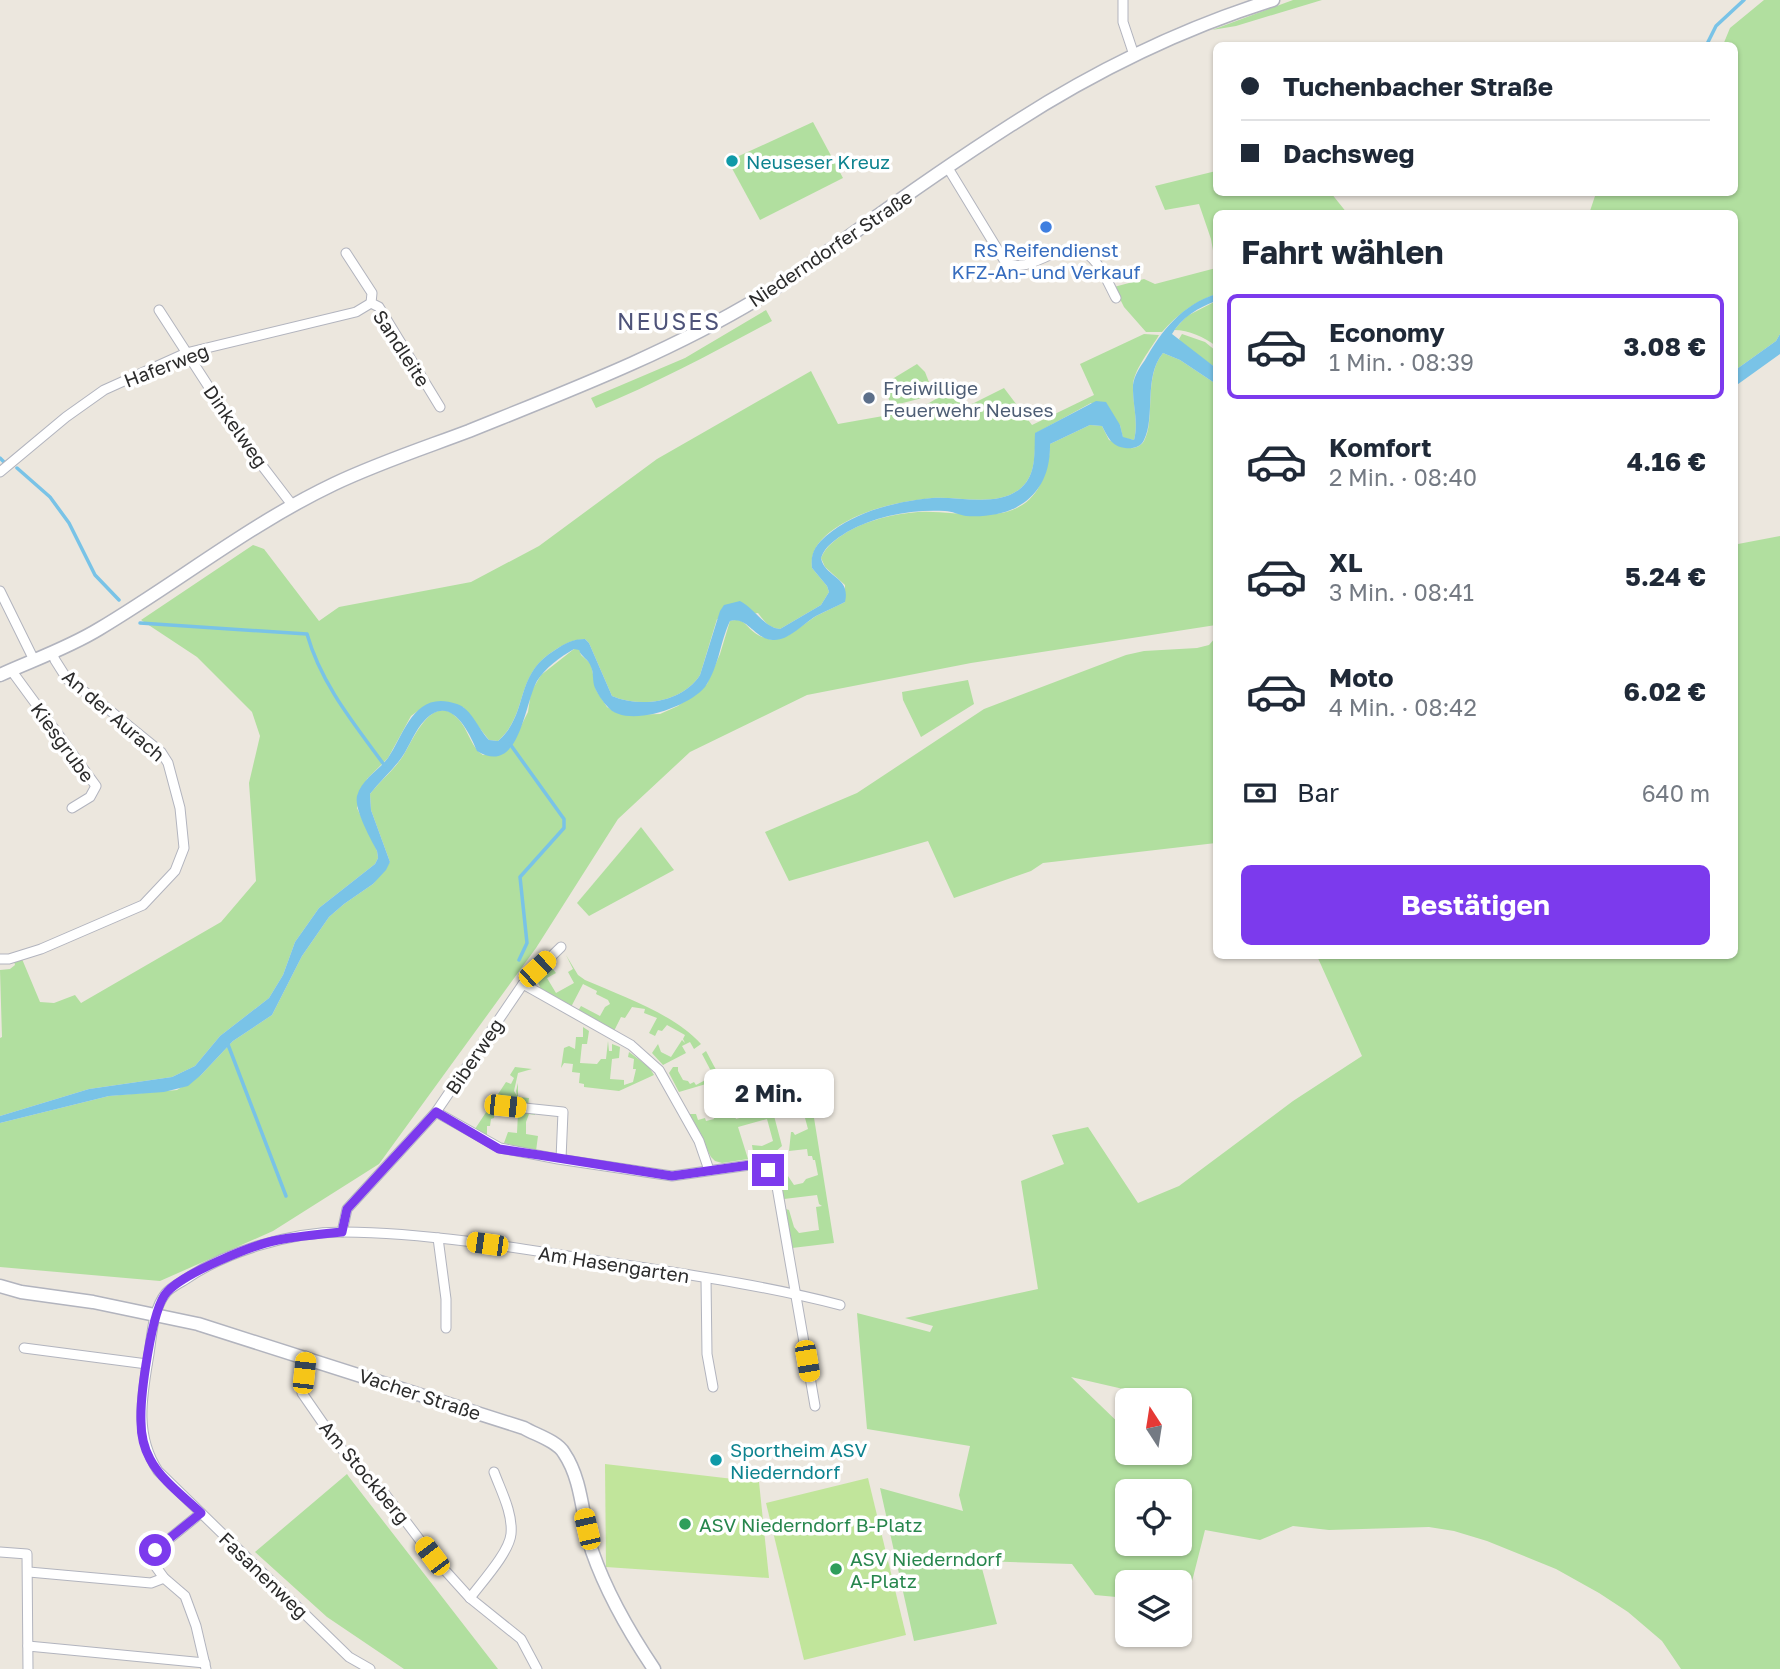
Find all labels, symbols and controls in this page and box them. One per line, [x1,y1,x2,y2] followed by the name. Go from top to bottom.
[1283,71,1553,102] text: Tuchenbacher Straße
[1283,138,1415,169] text: Dachsweg
[746,150,890,173] place label: Neuseser Kreuz
[724,153,740,169] marker: Neuseser Kreuz
[744,185,916,311] street label: Niederndorfer Straße
[1038,219,1054,235] marker: RS Reifendienst KFZ-An- und Verkauf
[1241,233,1444,271] text: Fahrt wählen
[952,238,1140,283] place label: RS Reifendienst KFZ-An- und Verkauf
[369,305,435,391] street label: Sandleite
[617,307,721,335] district label: NEUSES
[1245,315,1308,378] icon: car
[1329,317,1445,348] text: Economy
[1623,331,1706,362] text: 3.08 €
[121,338,211,392] street label: Haferweg
[1329,348,1474,376] text: 1 Min. · 08:39
[883,376,1054,421] place label: Freiwillige Feuerwehr Neuses
[199,380,273,472] street label: Dinkelweg
[861,390,877,406] marker: Freiwillige Feuerwehr Neuses
[1245,430,1308,493] icon: car
[1329,432,1432,463] text: Komfort
[1627,446,1706,477] text: 4.16 €
[1329,463,1477,491] text: 2 Min. · 08:40
[1245,545,1308,608] icon: car
[1329,547,1363,578] text: XL
[1625,561,1706,592] text: 5.24 €
[1329,578,1474,606] text: 3 Min. · 08:41
[1245,660,1308,723] icon: car
[1329,662,1394,693] text: Moto
[58,664,170,766] street label: An der Aurach
[1624,676,1706,707] text: 6.02 €
[1329,693,1477,721] text: 4 Min. · 08:42
[26,698,100,786] street label: Kiesgrube
[1241,774,1279,812] icon: cash
[1297,777,1339,808] text: Bar
[1642,779,1710,807] text: 640 m
[1241,865,1710,945] button: Bestätigen
[515,947,560,991] car
[440,1014,508,1098] street label: Biberweg
[703,1068,833,1118] callout: 2 Min.
[735,1079,803,1107] text: 2 Min.
[484,1093,527,1119] car
[752,1154,784,1186] route end
[465,1231,510,1257] car
[537,1241,691,1287] street label: Am Hasengarten
[794,1338,821,1384] car
[292,1351,317,1395] car
[356,1363,484,1425] street label: Vacher Straße
[1115,1388,1192,1465] north arrow
[1115,1388,1192,1647] map controls
[315,1416,415,1528] street label: Am Stockberg
[730,1438,867,1483] place label: Sportheim ASV Niederndorf
[708,1452,724,1468] marker: Sportheim ASV Niederndorf
[1115,1479,1192,1556] button: locate
[573,1506,602,1552] car
[699,1513,923,1536] place label: ASV Niederndorf B-Platz
[677,1516,693,1532] marker: ASV Niederndorf B-Platz
[215,1527,313,1623] street label: Fasanenweg
[411,1533,454,1579] car
[139,1534,171,1566] route start
[850,1547,1002,1592] place label: ASV Niederndorf A-Platz
[828,1561,844,1577] marker: ASV Niederndorf A-Platz
[1115,1570,1192,1647] button: layers

